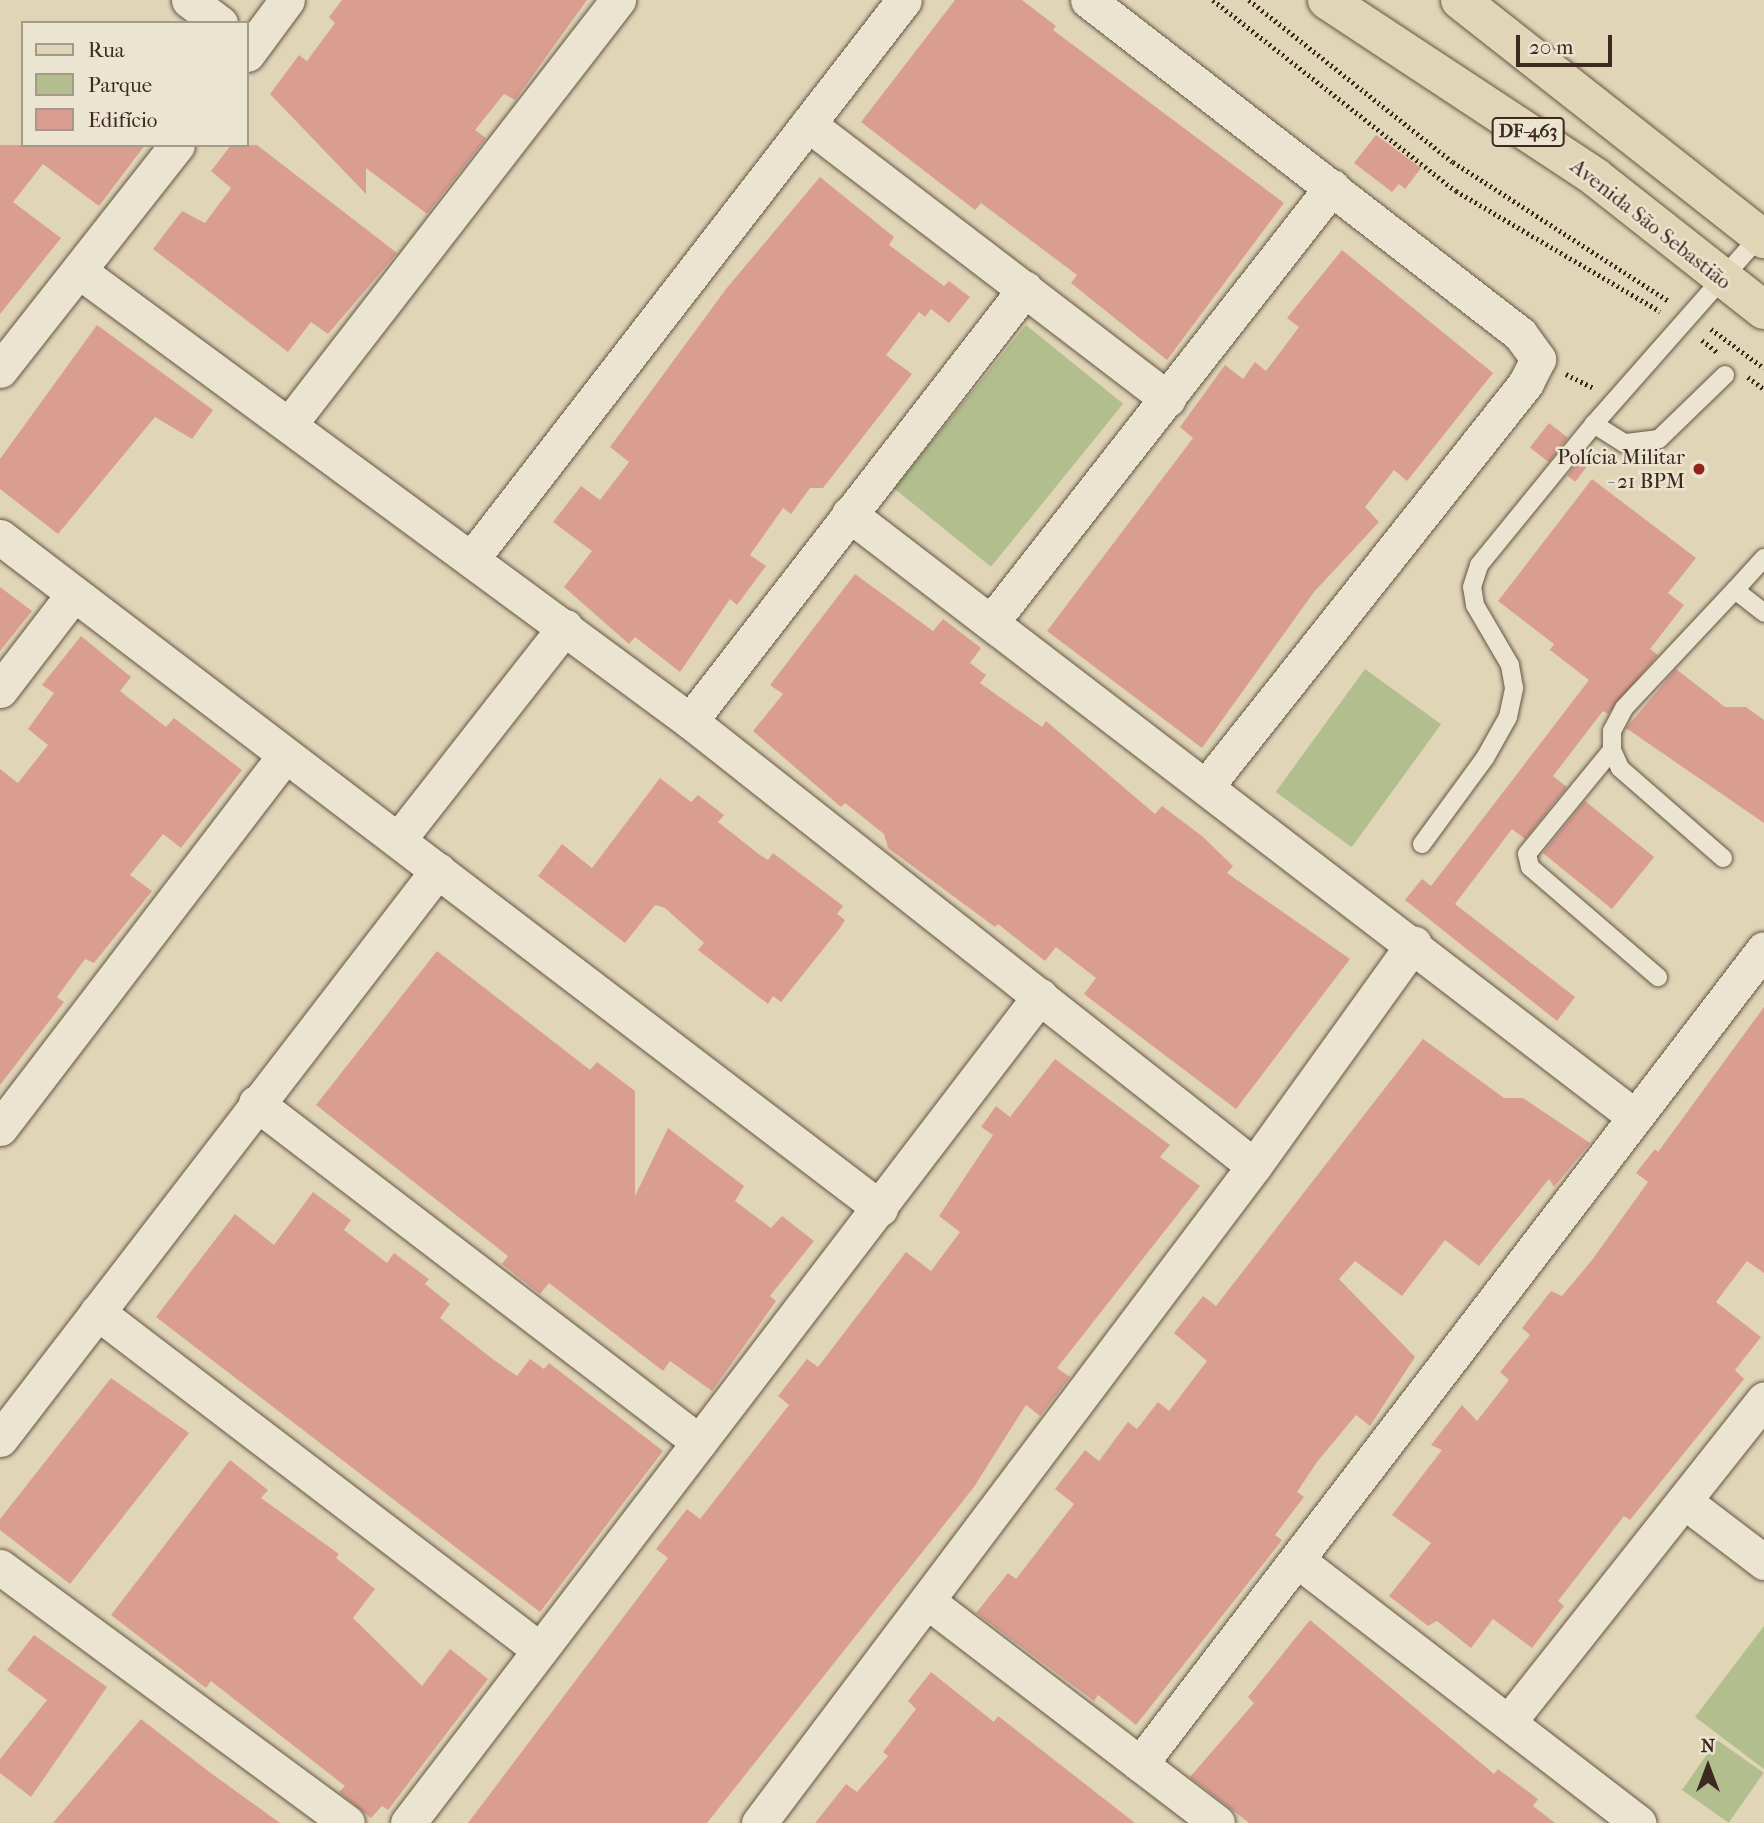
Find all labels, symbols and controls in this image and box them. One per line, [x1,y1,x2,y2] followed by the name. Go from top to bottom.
[21,21,248,147] legend
[1519,21,1615,65] scale bar
[1529,35,1573,59] text: 20 m
[88,38,125,62] text: Rua
[88,73,152,97] text: Parque
[88,108,157,132] text: Edifício
[1491,116,1565,148] road number: DF-463
[1566,153,1736,295] street label: Avenida São Sebastião
[1557,444,1685,494] place label: Polícia Militar - 21 BPM
[1691,461,1707,477] marker: Polícia Militar - 21 BPM
[1673,1732,1743,1802] north arrow
[1701,1735,1715,1757] text: N

